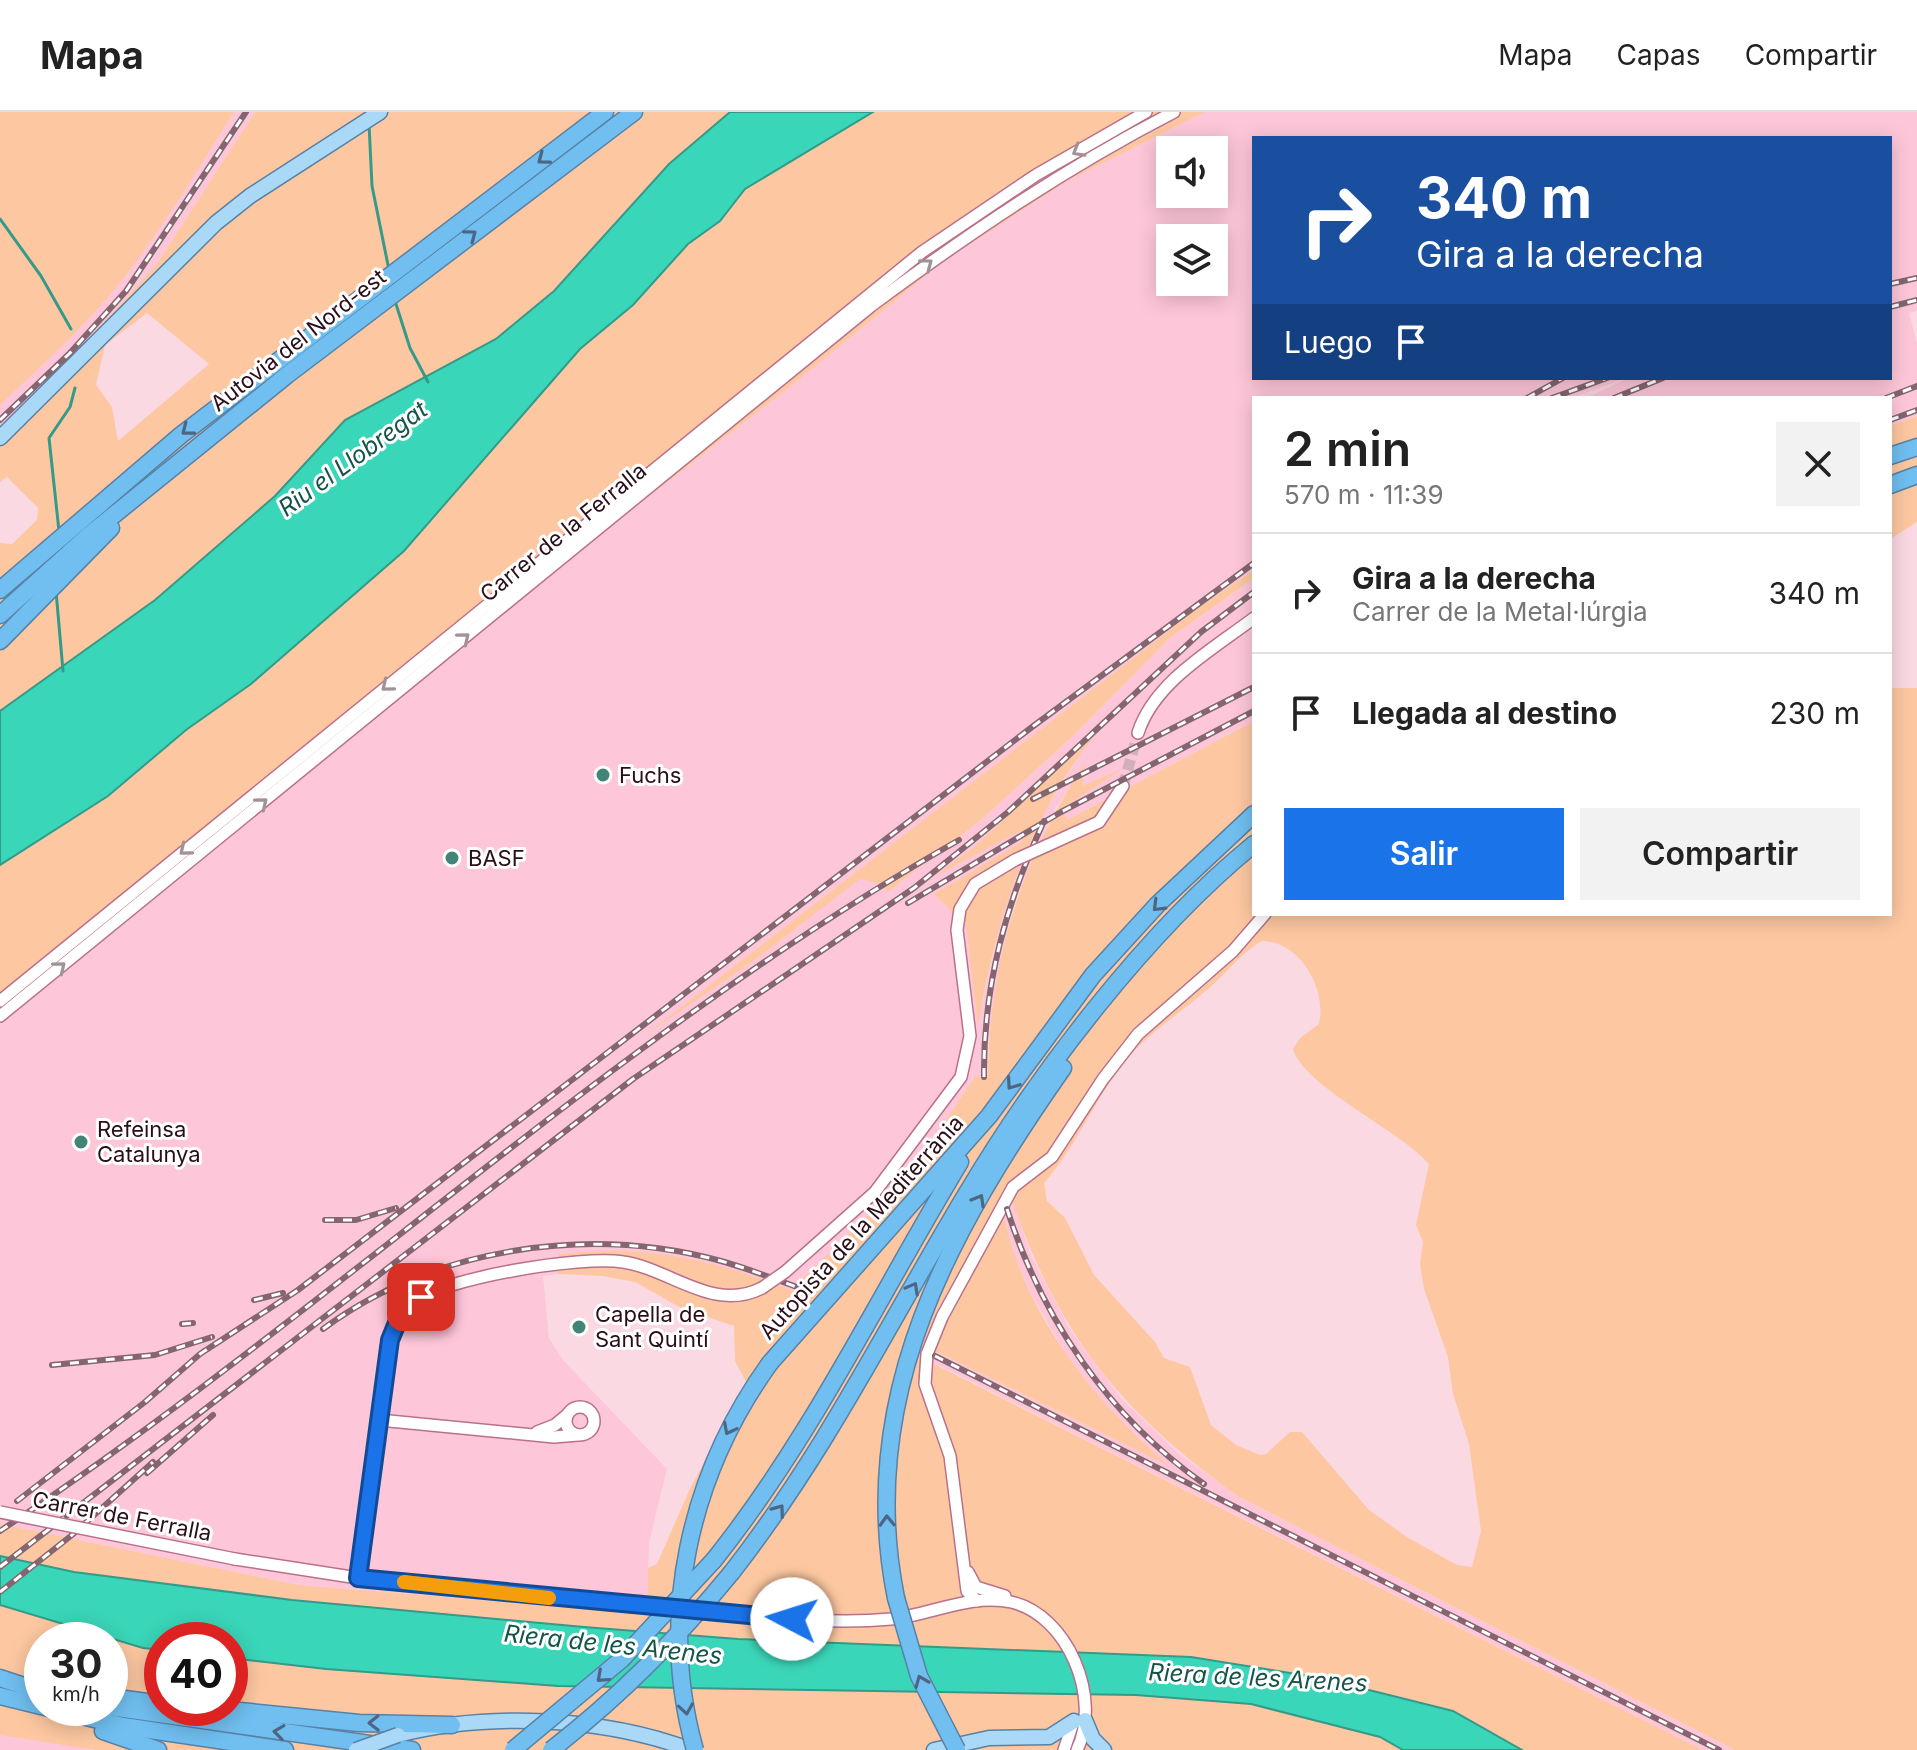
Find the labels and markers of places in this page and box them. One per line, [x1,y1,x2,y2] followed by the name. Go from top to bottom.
[619,762,681,788] place label: Fuchs
[594,766,612,784] marker: Fuchs
[468,845,525,871] place label: BASF
[443,849,461,867] marker: BASF
[97,1116,201,1167] place label: Refeinsa Catalunya
[72,1133,90,1151] marker: Refeinsa Catalunya
[387,1263,455,1331] pin
[595,1301,709,1352] place label: Capella de Sant Quintí
[570,1318,588,1336] marker: Capella de Sant Quintí

